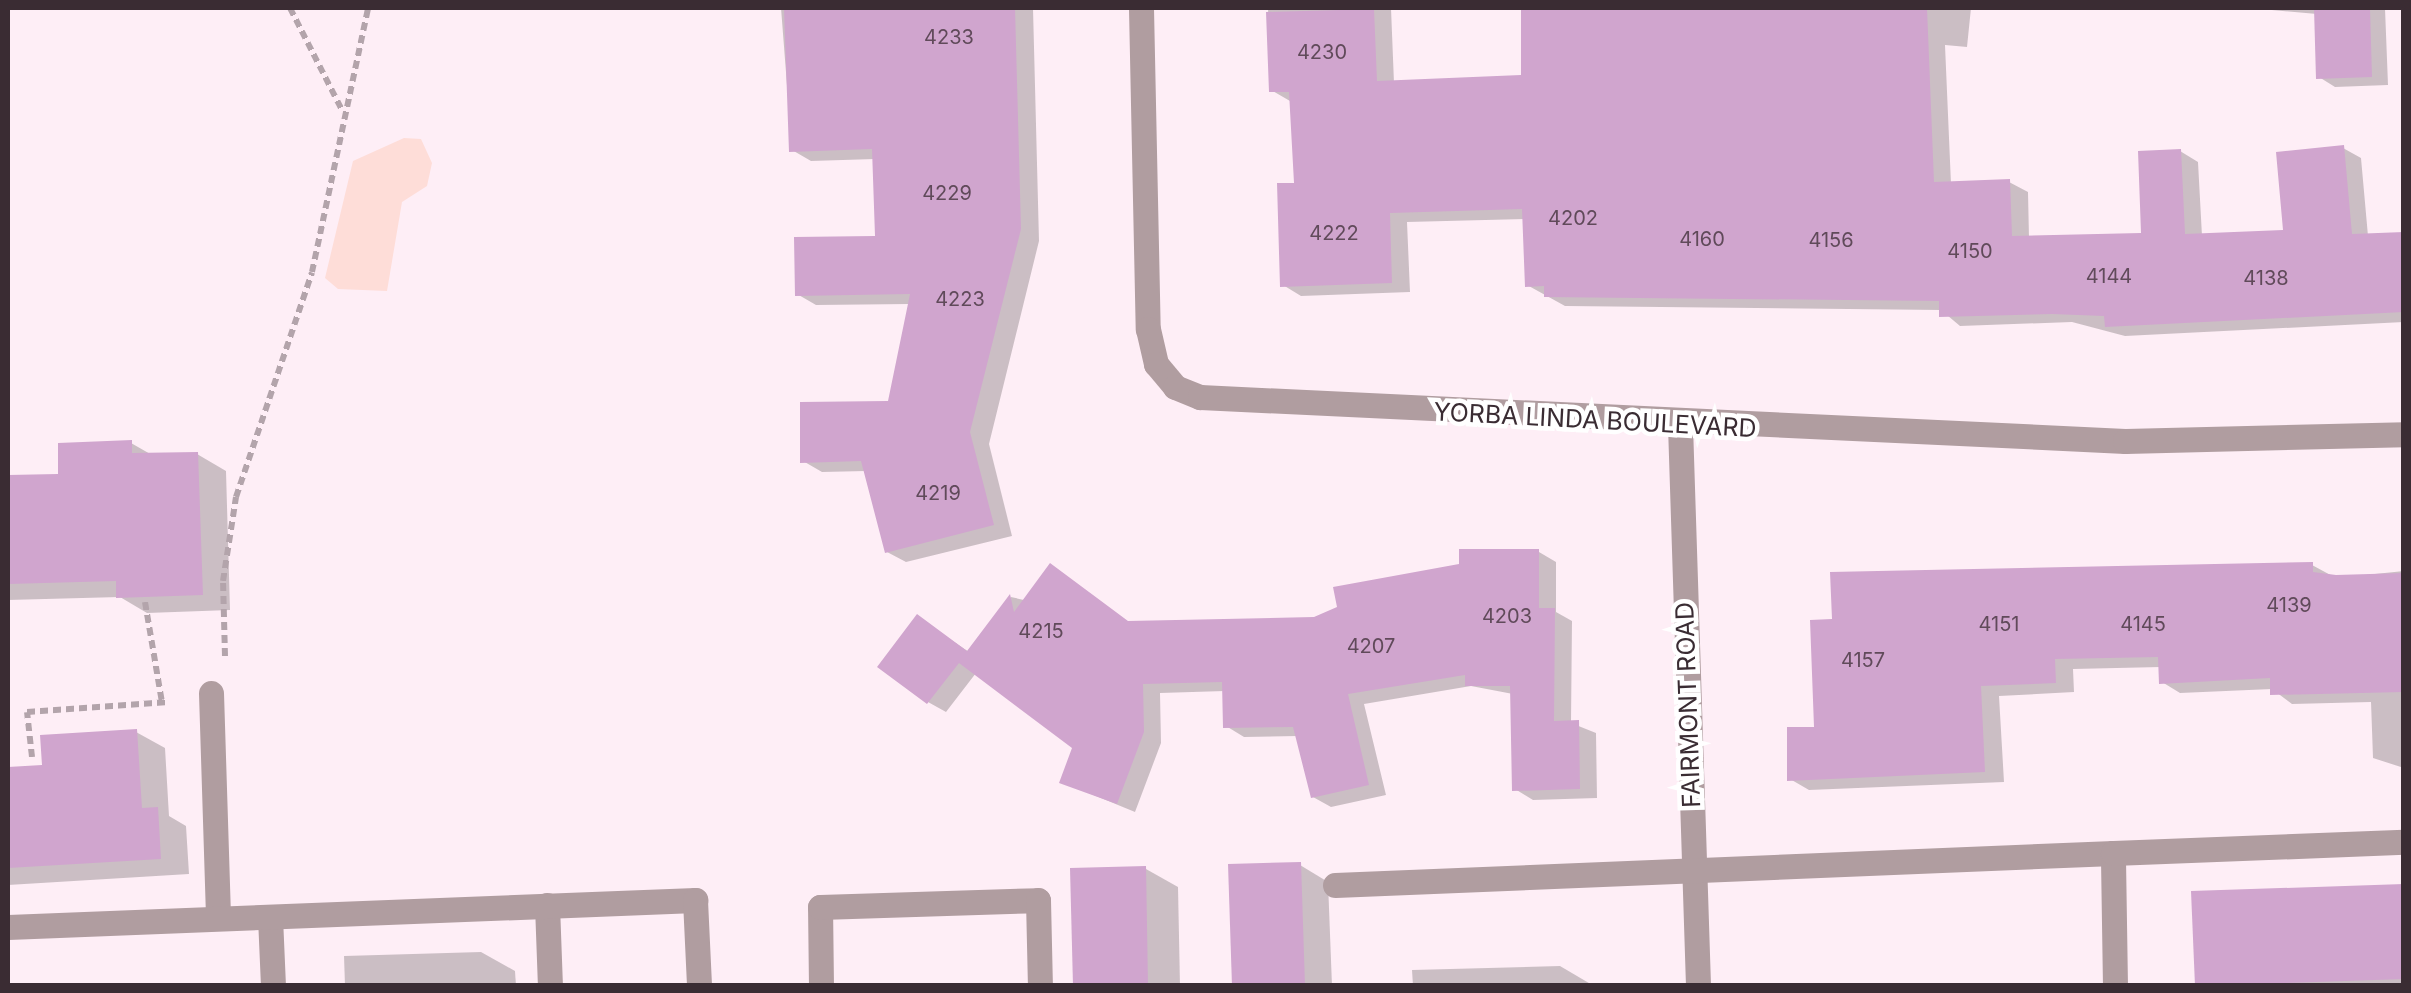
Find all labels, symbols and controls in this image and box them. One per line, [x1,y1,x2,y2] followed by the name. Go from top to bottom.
[924,25,974,49] house number: 4233
[1297,40,1347,64] house number: 4230
[922,181,972,205] house number: 4229
[1548,206,1598,230] house number: 4202
[1309,221,1359,245] house number: 4222
[1679,227,1725,251] house number: 4160
[1808,228,1854,252] house number: 4156
[1947,239,1993,263] house number: 4150
[2086,264,2132,288] house number: 4144
[2243,266,2289,290] house number: 4138
[935,287,985,311] house number: 4223
[1433,397,1757,443] street label: YORBA LINDA BOULEVARD
[915,481,961,505] house number: 4219
[2266,593,2312,617] house number: 4139
[1669,602,1707,808] street label: FAIRMONT ROAD
[1482,604,1532,628] house number: 4203
[1979,612,2019,636] house number: 4151
[2120,612,2166,636] house number: 4145
[1018,619,1064,643] house number: 4215
[1347,634,1395,658] house number: 4207
[1841,648,1885,672] house number: 4157

